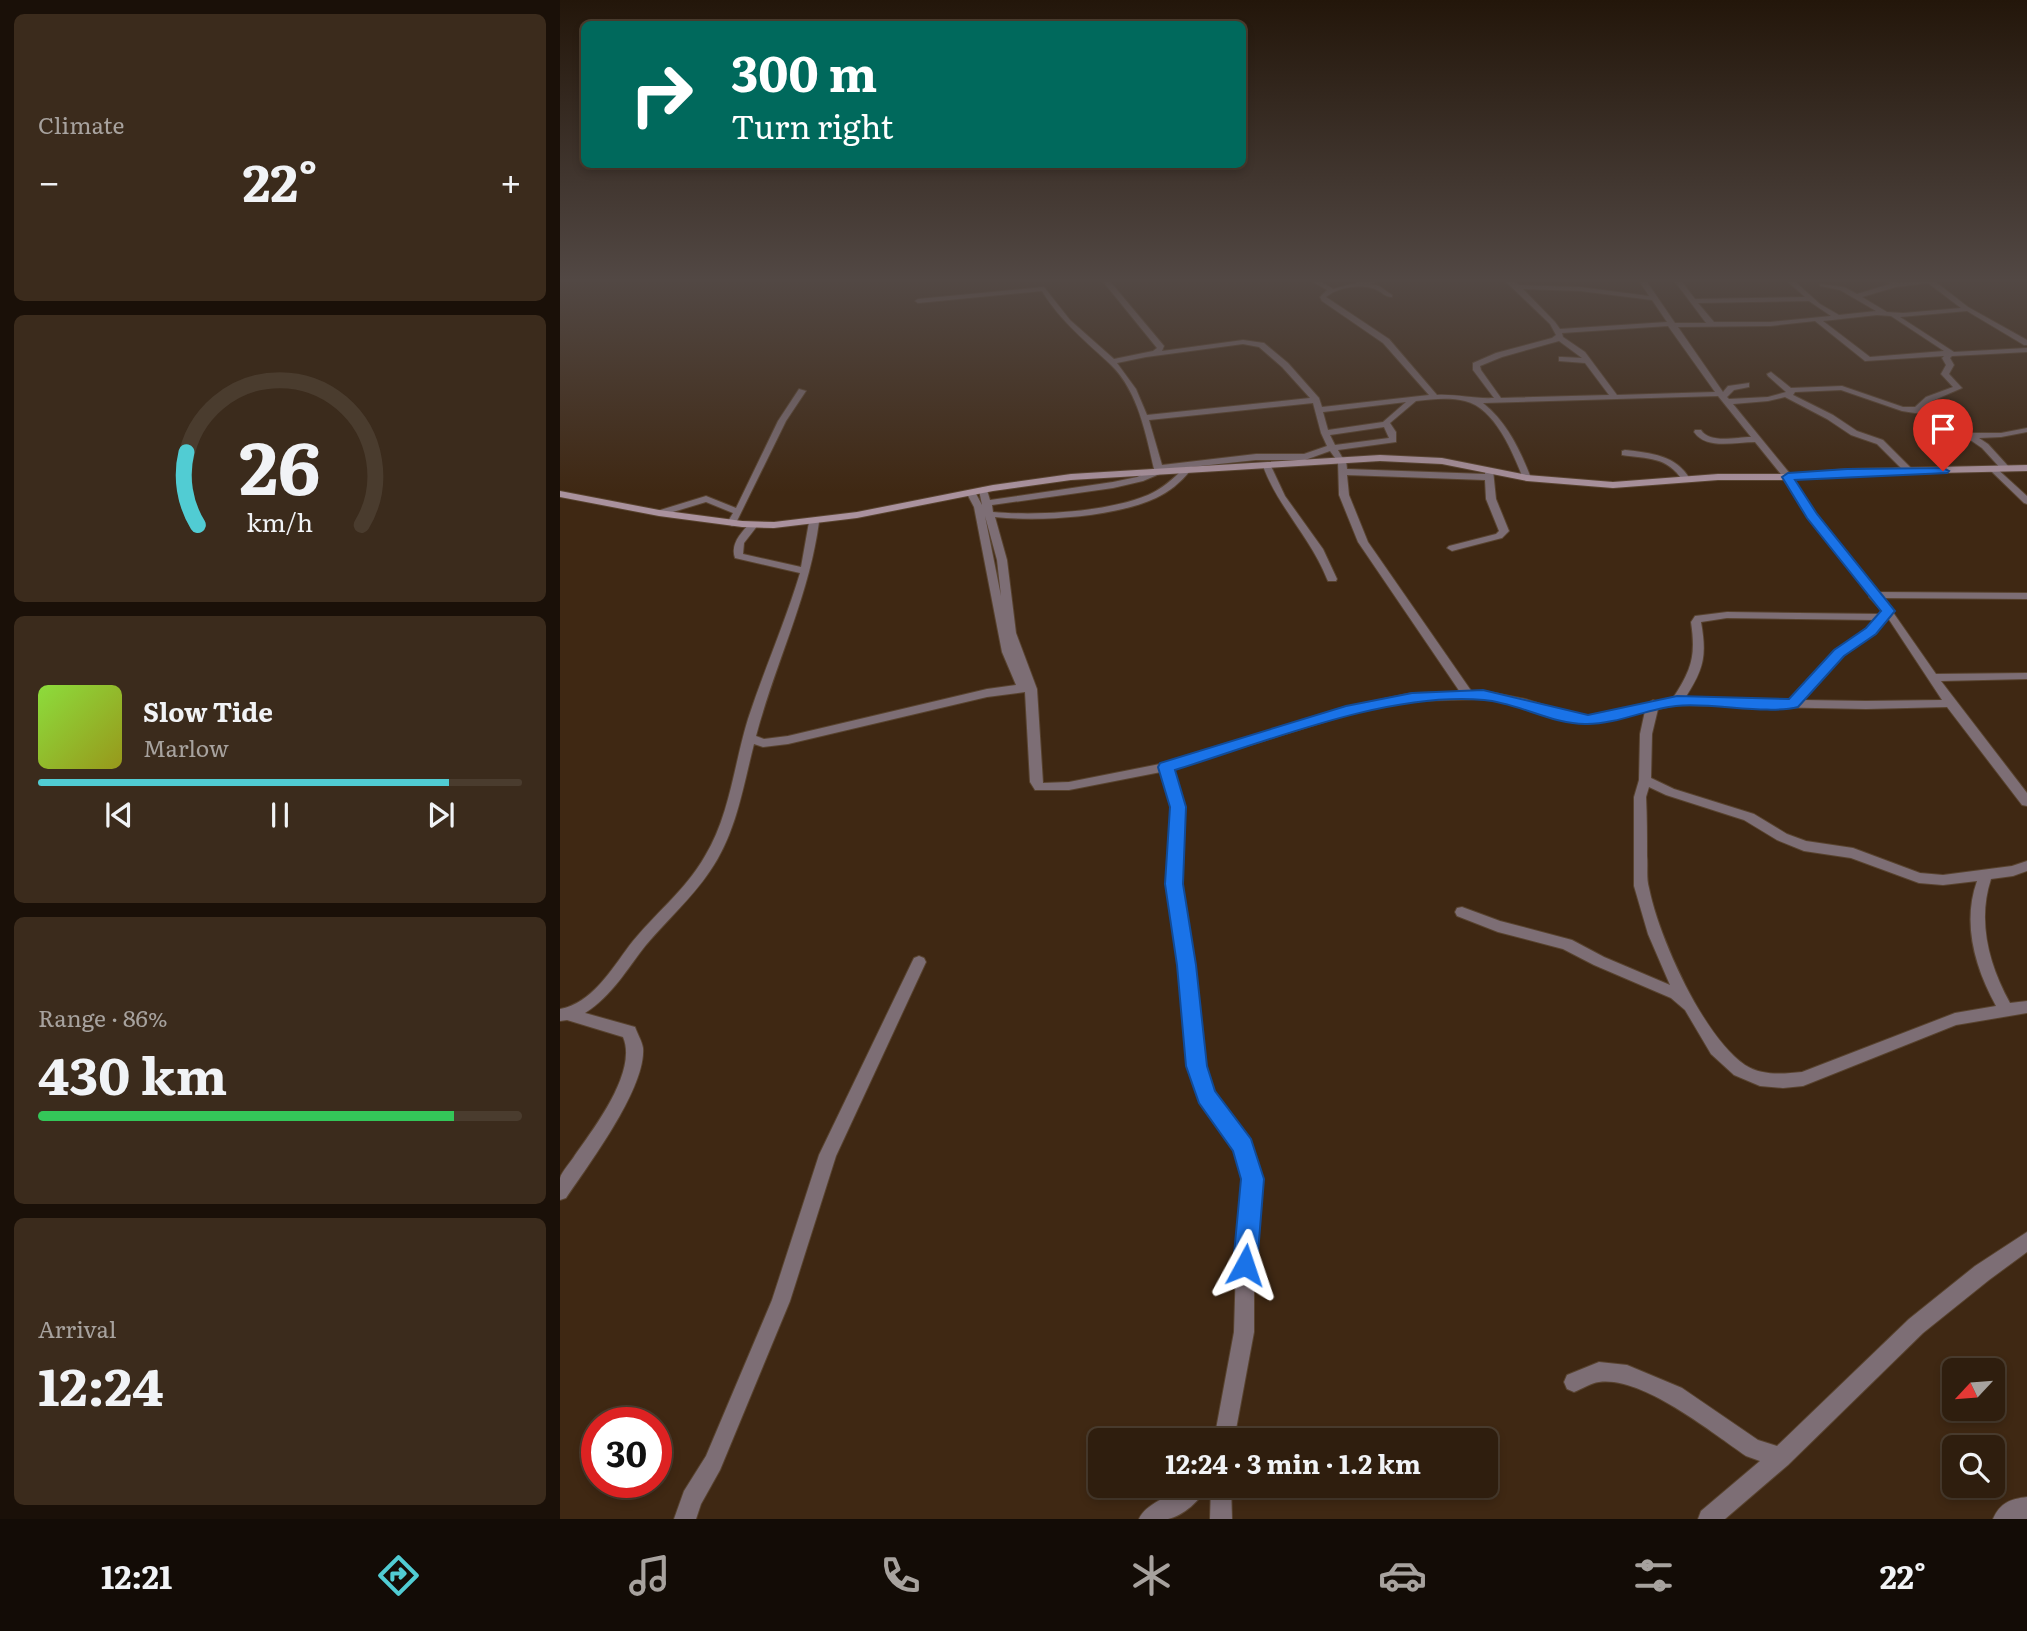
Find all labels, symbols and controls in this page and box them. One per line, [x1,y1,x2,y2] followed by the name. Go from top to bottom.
[731,34,877,107] text: 300 m
[616,49,707,140] icon: right
[731,101,893,149] text: Turn right
[38,107,124,141] text: Climate
[242,141,318,218] text: 22°
[38,151,60,208] text: −
[500,151,522,208] text: +
[1913,399,1973,471] pin
[239,409,321,517] text: 26
[1924,410,1962,448] icon: arrive
[247,502,313,539] text: km/h
[143,691,273,730] text: Slow Tide
[143,730,229,764] text: Marlow
[100,796,138,834] icon: previous
[261,796,299,834] icon: pause
[422,796,460,834] icon: next
[38,1000,168,1034] text: Range · 86%
[38,1034,227,1111] text: 430 km
[1208,1228,1282,1302] position arrow
[38,1311,117,1345] text: Arrival
[38,1345,164,1422] text: 12:24
[1942,1358,2006,1421] north arrow
[1942,1358,2005,1498] map controls
[581,1407,672,1498] speed limit sign: 30
[1942,1435,2005,1498] button: search
[1165,1443,1421,1482] text: 12:24 · 3 min · 1.2 km
[101,1551,172,1599] text: 12:21
[374,1551,423,1600] icon: directions
[625,1551,674,1600] icon: music
[876,1551,925,1600] icon: phone
[1127,1551,1176,1600] icon: climate
[1378,1551,1427,1600] icon: car
[1629,1551,1678,1600] icon: filters
[1880,1551,1926,1599] text: 22°

